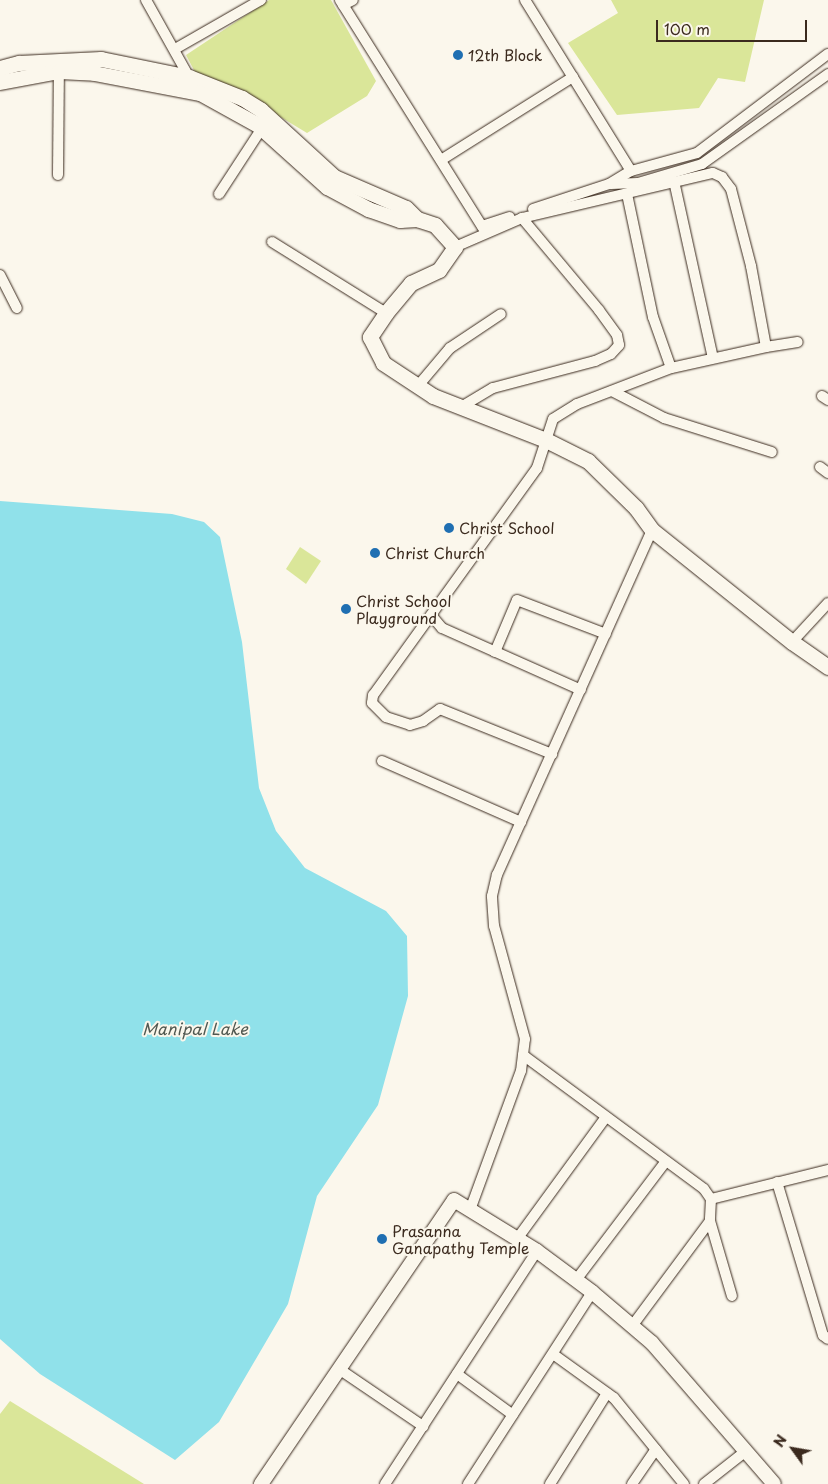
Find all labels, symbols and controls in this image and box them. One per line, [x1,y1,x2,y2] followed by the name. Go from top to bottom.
[658,10,809,42] scale bar
[664,17,710,40] text: 100 m
[468,46,545,64] place label: 12th Block
[452,49,464,61] marker: 12th Block
[459,519,555,537] place label: Christ School
[443,522,455,534] marker: Christ School
[385,544,485,562] place label: Christ Church
[369,547,381,559] marker: Christ Church
[356,591,452,626] place label: Christ School Playground
[340,603,352,615] marker: Christ School Playground
[142,1018,248,1038] water label: Manipal Lake
[392,1221,529,1256] place label: Prasanna Ganapathy Temple
[376,1233,388,1245] marker: Prasanna Ganapathy Temple
[768,1424,818,1474] north arrow
[768,1431,792,1451] text: N

